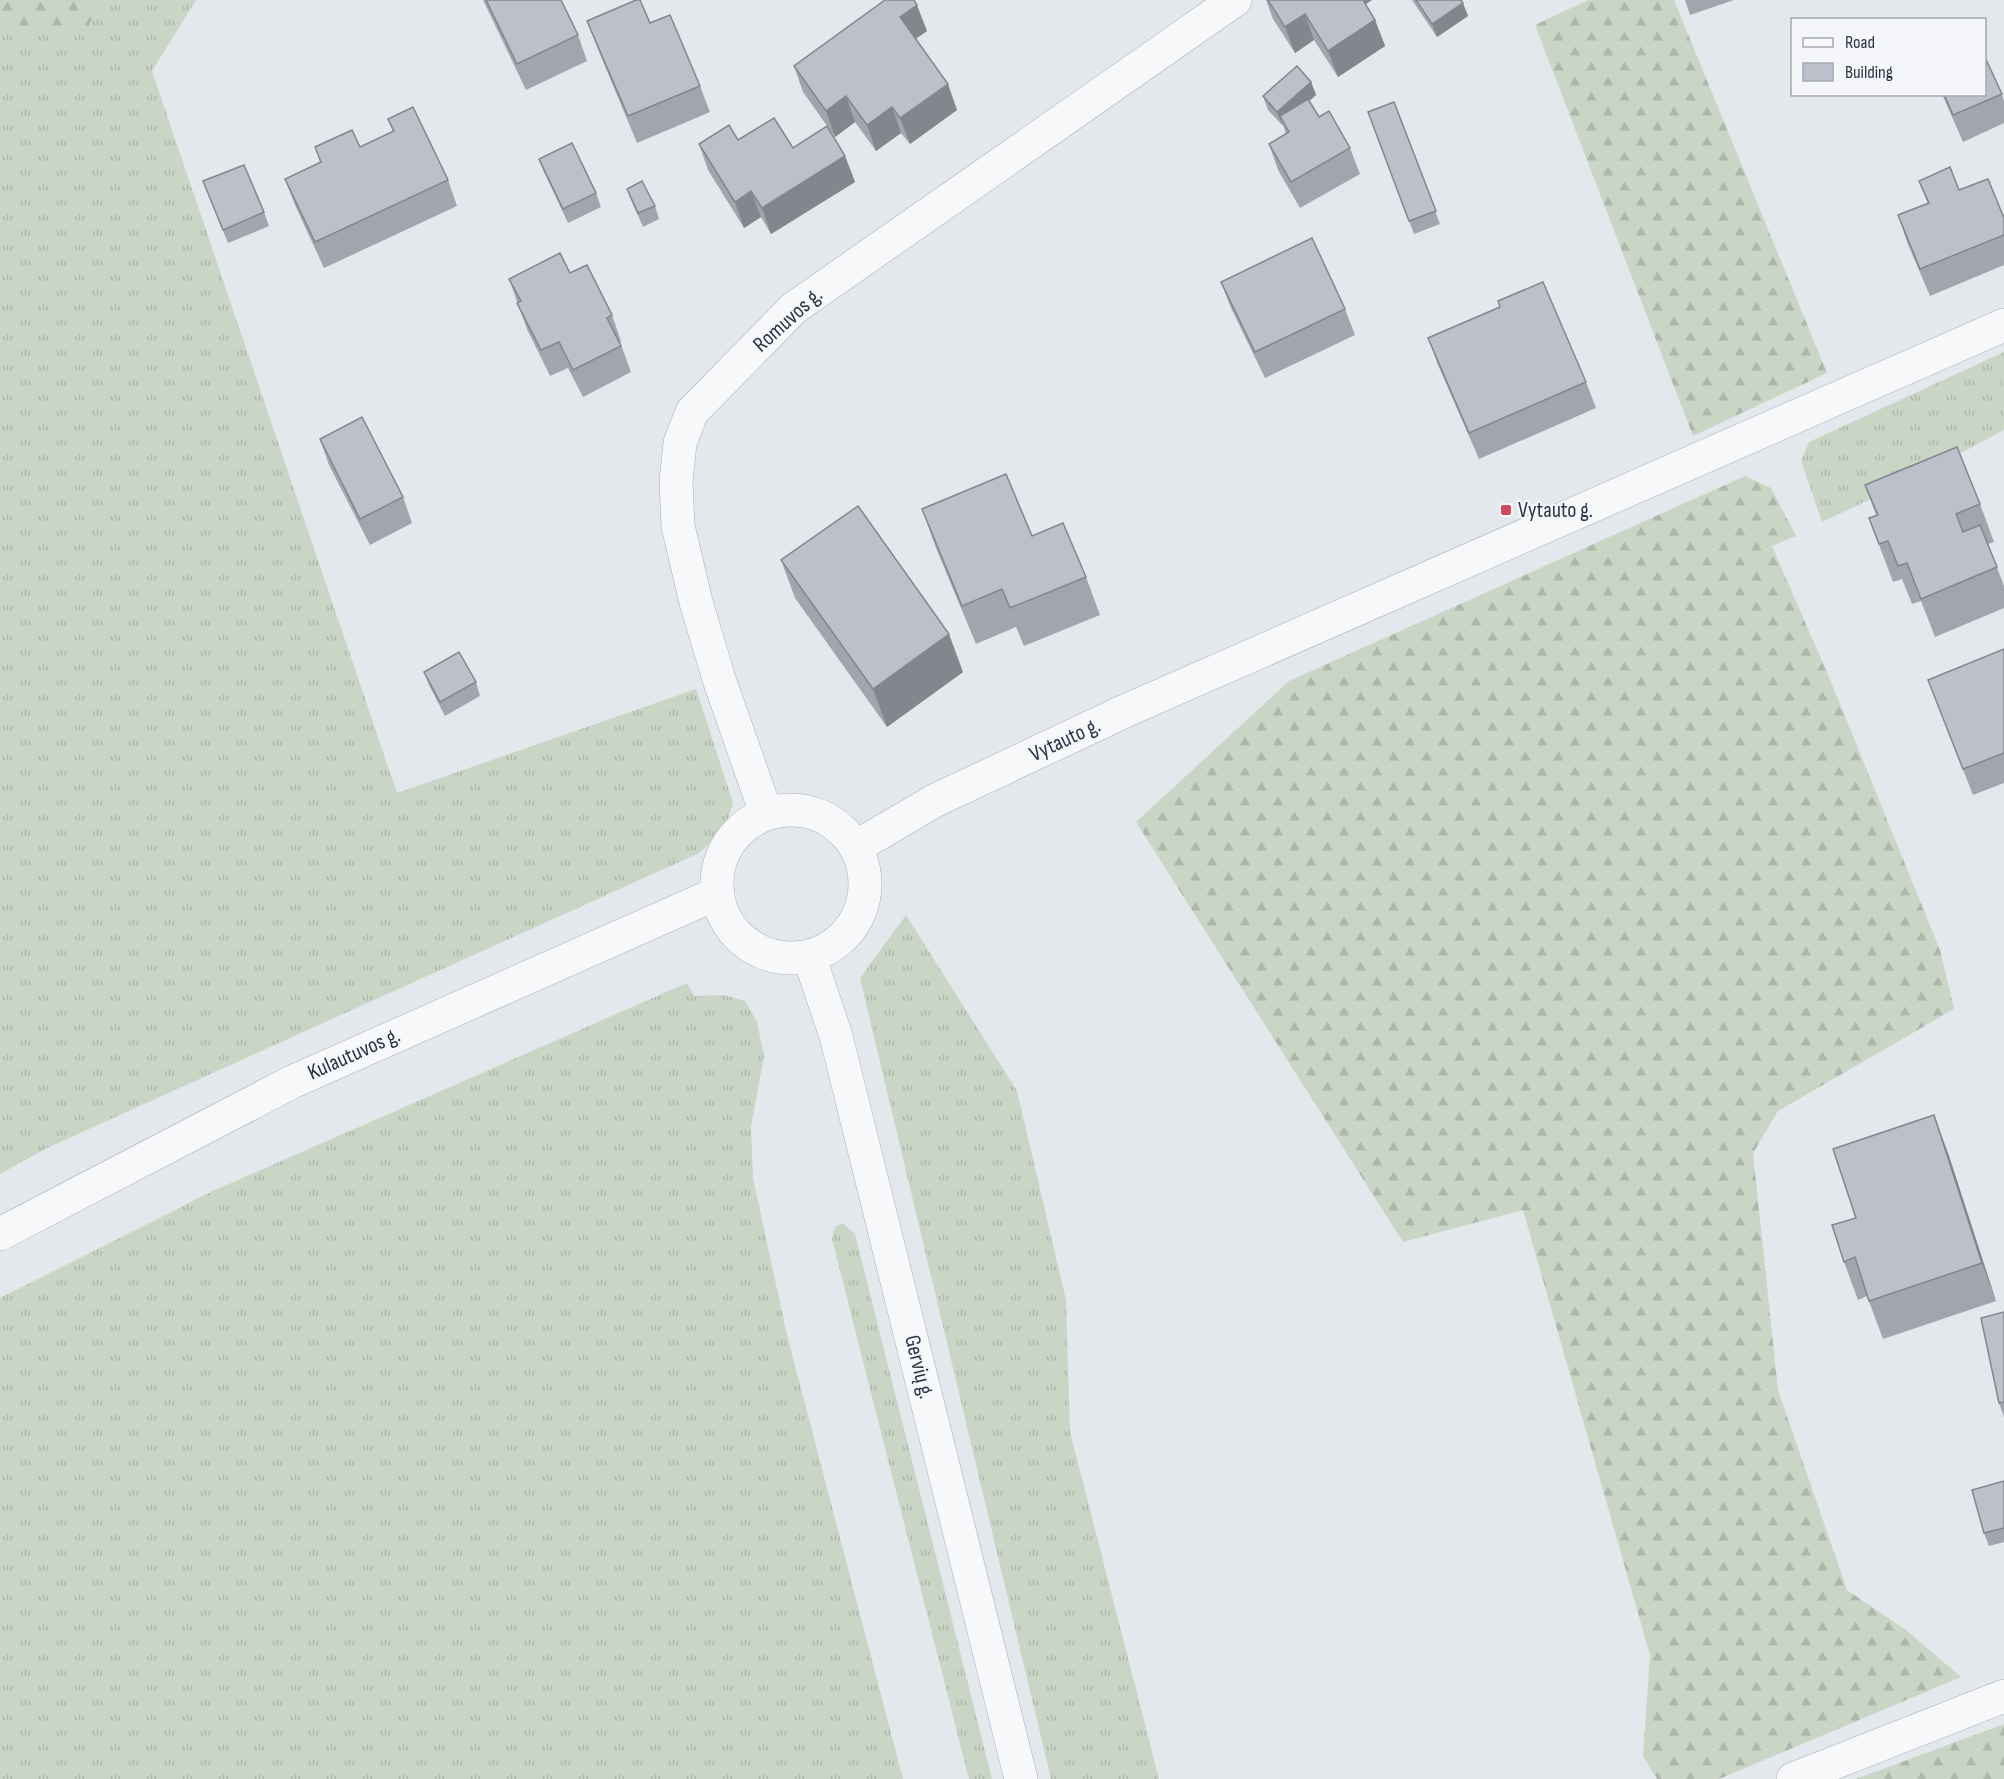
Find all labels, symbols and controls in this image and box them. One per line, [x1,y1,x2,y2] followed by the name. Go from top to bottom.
[1791,18,1986,96] legend
[1845,32,1875,53] text: Road
[1845,62,1893,83] text: Building
[748,282,828,358] street label: Romuvos g.
[1518,497,1593,524] place label: Vytauto g.
[1499,503,1513,517] marker: Vytauto g.
[1025,712,1105,768] street label: Vytauto g.
[304,1022,404,1086] street label: Kulautuvos g.
[898,1332,940,1402] street label: Gervių g.

